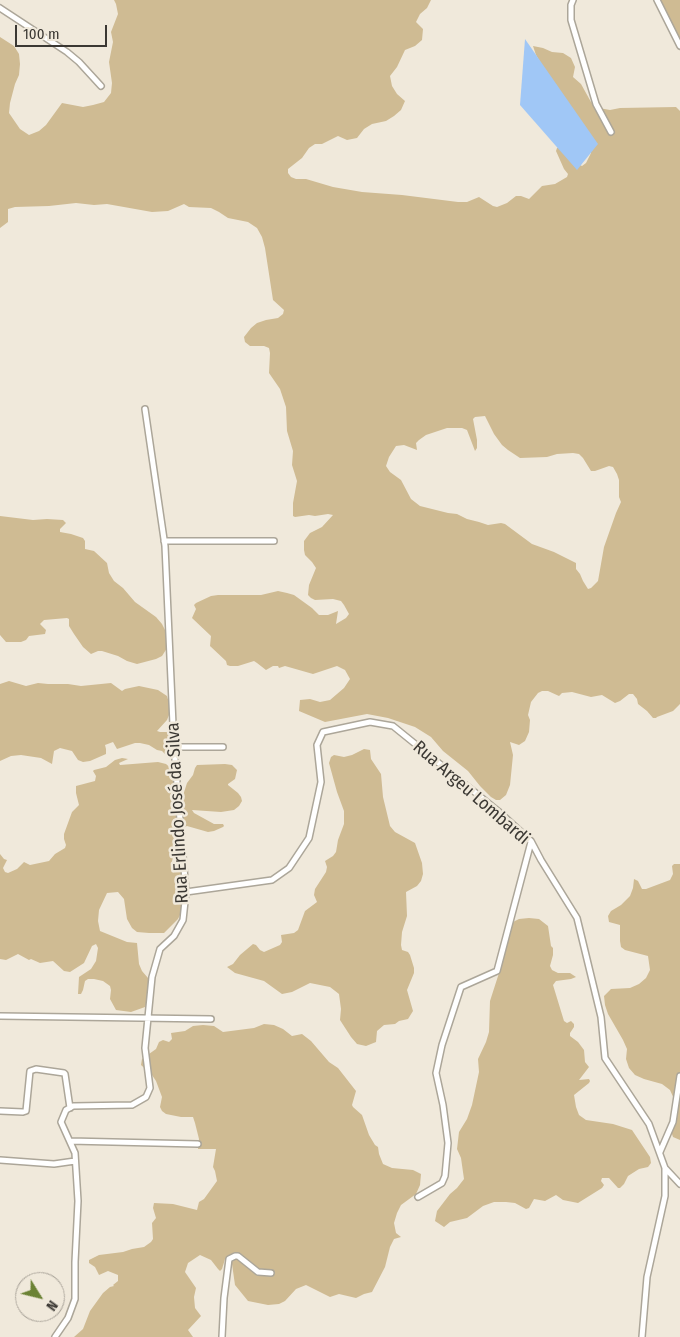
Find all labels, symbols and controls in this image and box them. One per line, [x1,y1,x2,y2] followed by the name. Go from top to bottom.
[18,15,110,47] scale bar
[23,25,60,43] text: 100 m
[162,722,194,904] street label: Rua Erlindo José da Silva
[408,736,534,850] street label: Rua Argeu Lombardi
[15,1272,65,1322] north arrow
[42,1297,61,1314] text: N

